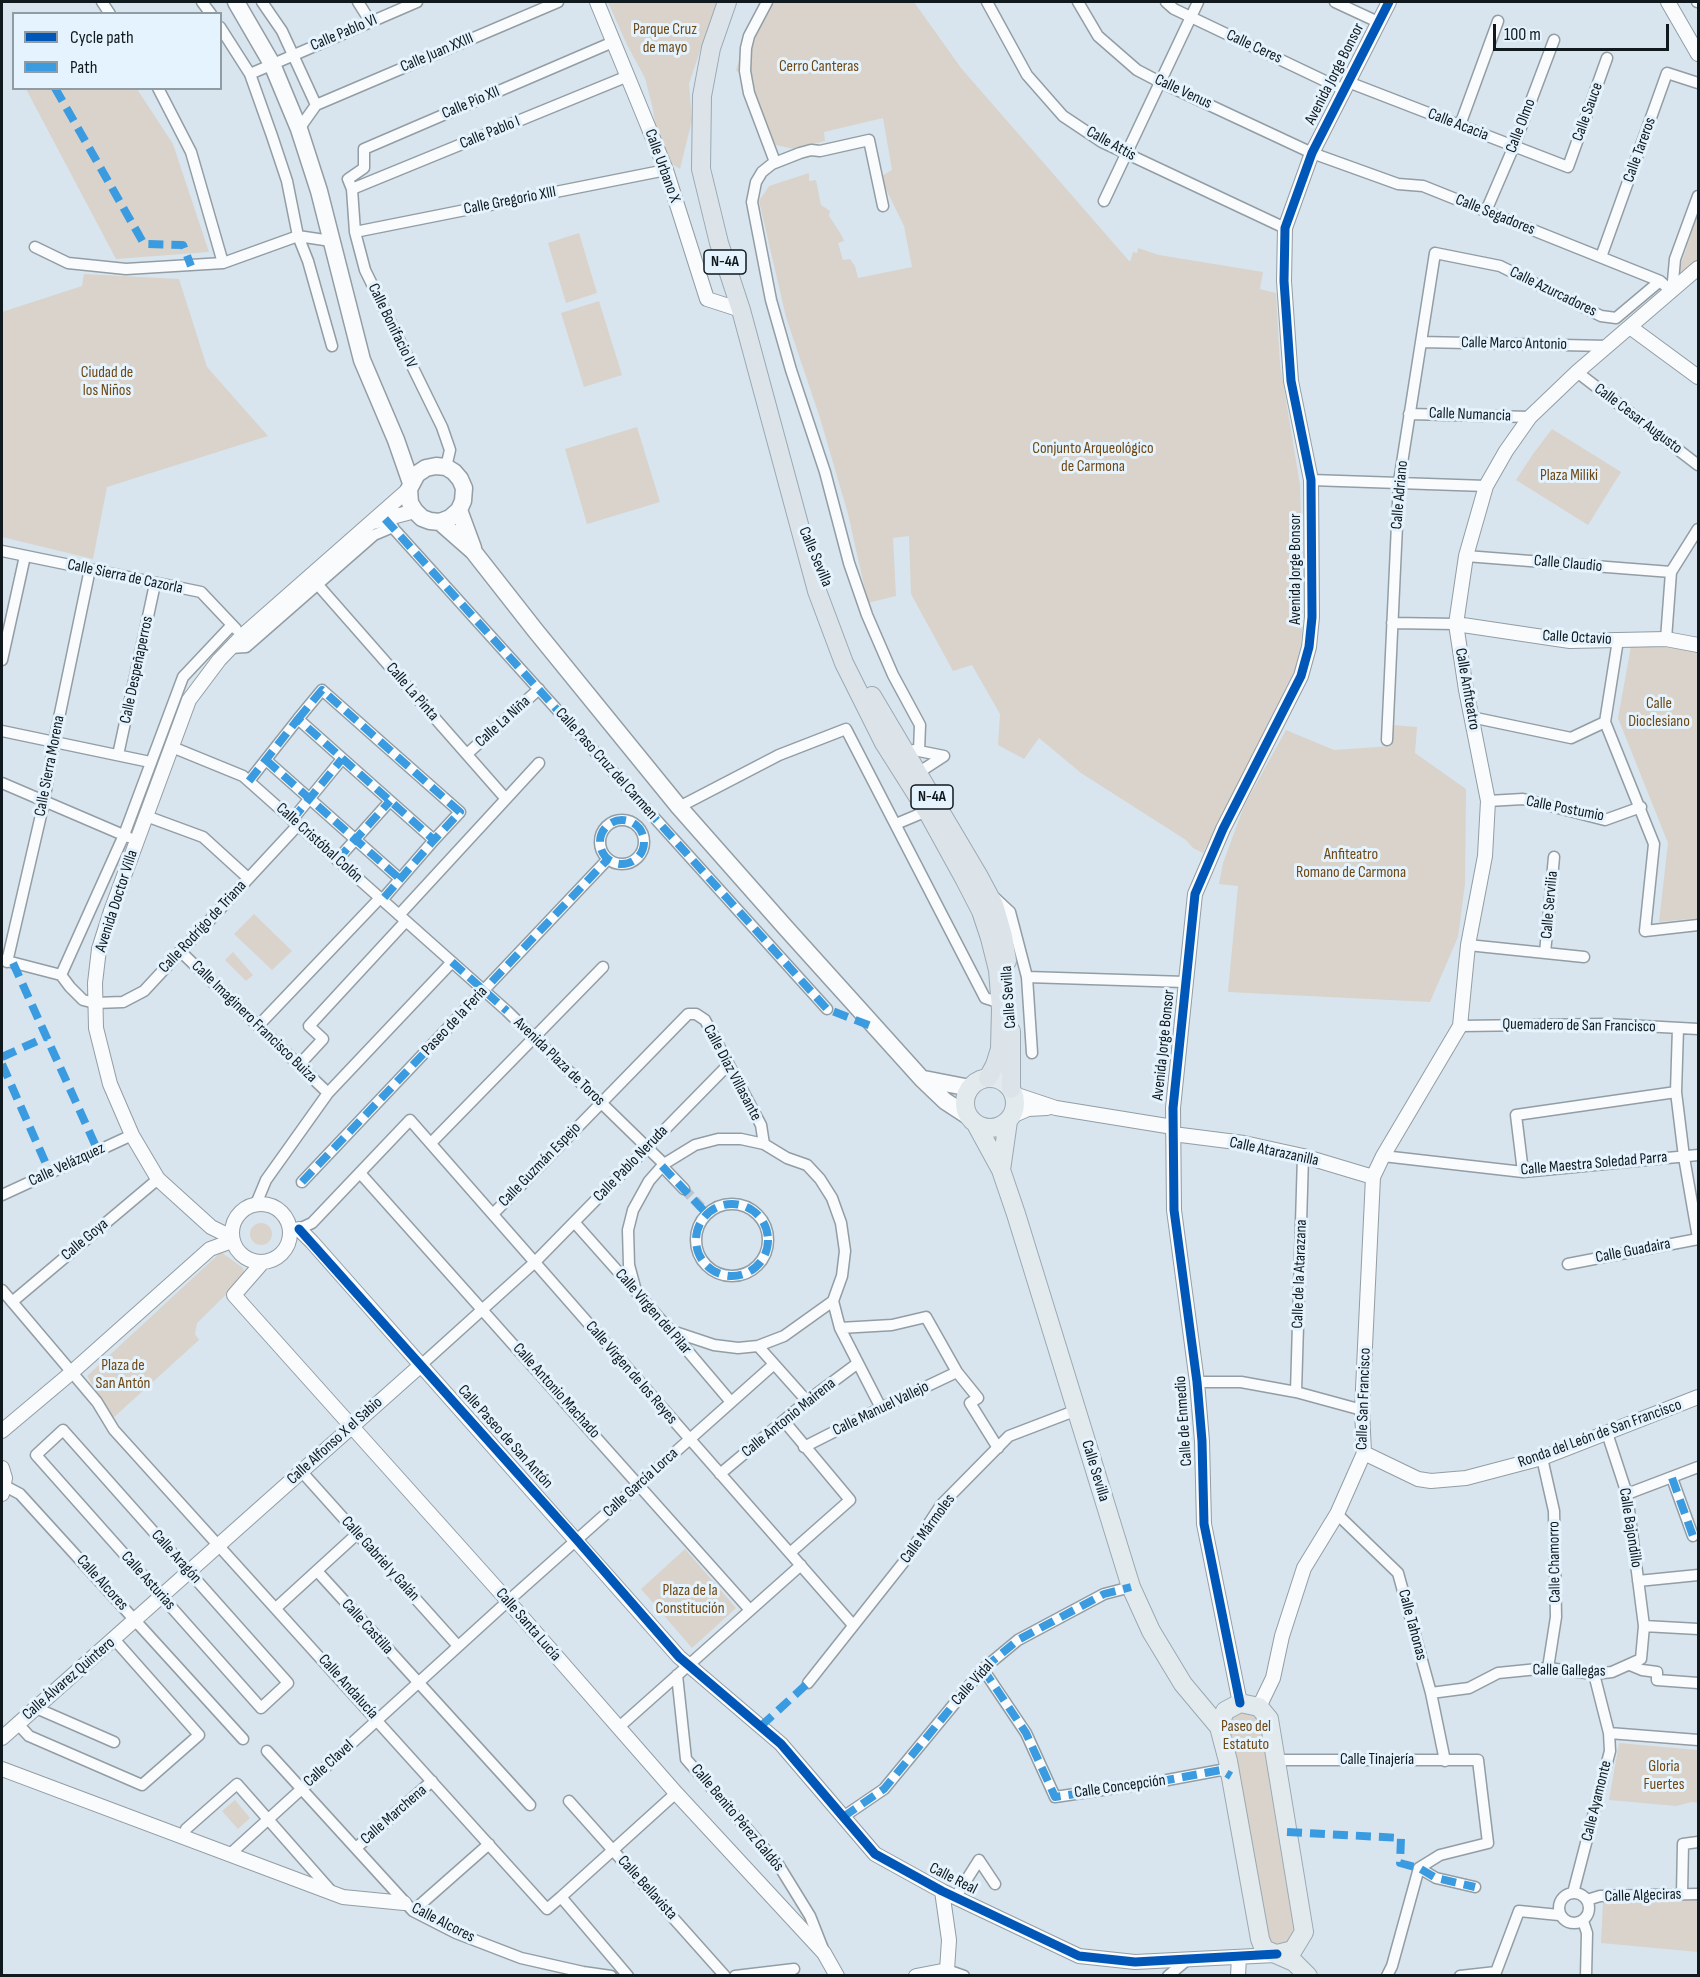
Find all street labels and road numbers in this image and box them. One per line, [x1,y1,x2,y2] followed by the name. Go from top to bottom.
[308,10,380,56] street label: Calle Pablo VI
[1301,20,1369,128] street label: Avenida Jorge Bonsor
[1223,26,1285,68] street label: Calle Ceres
[398,29,476,77] street label: Calle Juan XXIII
[1151,70,1215,114] street label: Calle Venus
[1569,80,1607,144] street label: Calle Sauce
[439,82,503,124] street label: Calle Pío XII
[1502,96,1540,156] street label: Calle Olmo
[1425,105,1491,145] street label: Calle Acacia
[457,112,523,154] street label: Calle Pablo I
[1619,115,1661,185] street label: Calle Tareros
[1083,123,1139,165] street label: Calle Attis
[640,127,684,205] street label: Calle Urbano X
[462,183,558,219] street label: Calle Gregorio XIII
[1452,190,1538,240] street label: Calle Segadores
[704,250,746,274] road number: N-4A
[1506,263,1600,321] street label: Calle Azurcadores
[363,281,421,371] street label: Calle Bonifacio IV
[1461,333,1567,355] street label: Calle Marco Antonio
[1590,380,1686,458] street label: Calle Cesar Augusto
[1429,404,1511,426] street label: Calle Numancia
[1387,460,1413,530] street label: Calle Adriano
[1286,513,1306,625] street label: Avenida Jorge Bonsor
[794,524,836,590] street label: Calle Sevilla
[1533,551,1603,577] street label: Calle Claudio
[65,555,185,599] street label: Calle Sierra de Cazorla
[116,615,158,725] street label: Calle Despeñaperros
[1542,627,1612,649] street label: Calle Octavio
[1450,647,1484,731] street label: Calle Anfiteatro
[382,659,442,725] street label: Calle La Pinta
[472,692,534,752] street label: Calle La Niña
[551,704,661,824] street label: Calle Paso Cruz del Carmen
[31,714,69,818] street label: Calle Sierra Morena
[911,785,953,809] road number: N-4A
[1524,792,1606,826] street label: Calle Postumio
[272,799,366,887] street label: Calle Cristóbal Colón
[91,848,143,954] street label: Avenida Doctor Villa
[1537,870,1563,940] street label: Calle Servilia
[155,877,251,977] street label: Calle Rodrígo de Triana
[187,957,321,1087] street label: Calle Imaginero Francisco Buiza
[997,965,1021,1029] street label: Calle Sevilla
[418,982,492,1060] street label: Paseo de la Feria
[1149,989,1179,1101] street label: Avenida Jorge Bonsor
[509,1014,609,1110] street label: Avenida Plaza de Toros
[1502,1015,1656,1037] street label: Quemadero de San Francisco
[699,1022,765,1124] street label: Calle Díaz Villasante
[495,1119,585,1211] street label: Calle Guzmán Espejo
[590,1122,672,1206] street label: Calle Pablo Neruda
[1228,1133,1320,1171] street label: Calle Atarazanilla
[26,1139,108,1191] street label: Calle Velázquez
[1520,1148,1668,1180] street label: Calle Maestra Soledad Parra
[58,1215,112,1265] street label: Calle Goya
[1289,1219,1311,1329] street label: Calle de la Atarazana
[1594,1234,1672,1268] street label: Calle Guadaira
[611,1265,695,1359] street label: Calle Virgen del Pilar
[581,1318,681,1428] street label: Calle Virgen de los Reyes
[508,1339,604,1443] street label: Calle Antonio Machado
[1353,1347,1375,1451] street label: Calle San Francisco
[738,1374,840,1462] street label: Calle Antonio Mairena
[1171,1375,1197,1467] street label: Calle de Enmedio
[830,1377,932,1441] street label: Calle Manuel Vallejo
[453,1381,557,1493] street label: Calle Paseo de San Antón
[283,1393,387,1489] street label: Calle Alfonso X el Sabio
[1516,1395,1684,1473] street label: Ronda del León de San Francisco
[1077,1438,1113,1504] street label: Calle Sevilla
[600,1444,682,1522] street label: Calle García Lorca
[1614,1487,1646,1569] street label: Calle Bajondillo
[896,1491,960,1567] street label: Calle Mármoles
[337,1513,423,1605] street label: Calle Gabriel y Galán
[1545,1521,1565,1603] street label: Calle Chamorro
[147,1526,205,1588] street label: Calle Aragón
[117,1548,179,1614] street label: Calle Asturias
[72,1551,132,1615] street label: Calle Alcores
[491,1585,565,1665] street label: Calle Santa Lucía
[1393,1588,1431,1662] street label: Calle Tahonas
[337,1595,397,1659] street label: Calle Castilla
[19,1634,119,1724] street label: Calle Álvarez Quintero
[314,1651,382,1723] street label: Calle Andalucía
[948,1656,998,1710] street label: Calle Vidal
[1532,1661,1606,1681] street label: Calle Gallegas
[300,1737,358,1791] street label: Calle Clavel
[1340,1750,1414,1770] street label: Calle Tinajería
[1578,1759,1616,1843] street label: Calle Ayamonte
[687,1760,787,1876] street label: Calle Benito Pérez Galdós
[1073,1771,1167,1803] street label: Calle Concepción
[357,1781,431,1849] street label: Calle Marchena
[613,1852,681,1924] street label: Calle Bellavista
[926,1859,980,1899] street label: Calle Real
[1604,1885,1682,1907] street label: Calle Algeciras
[408,1899,478,1947] street label: Calle Alcores

